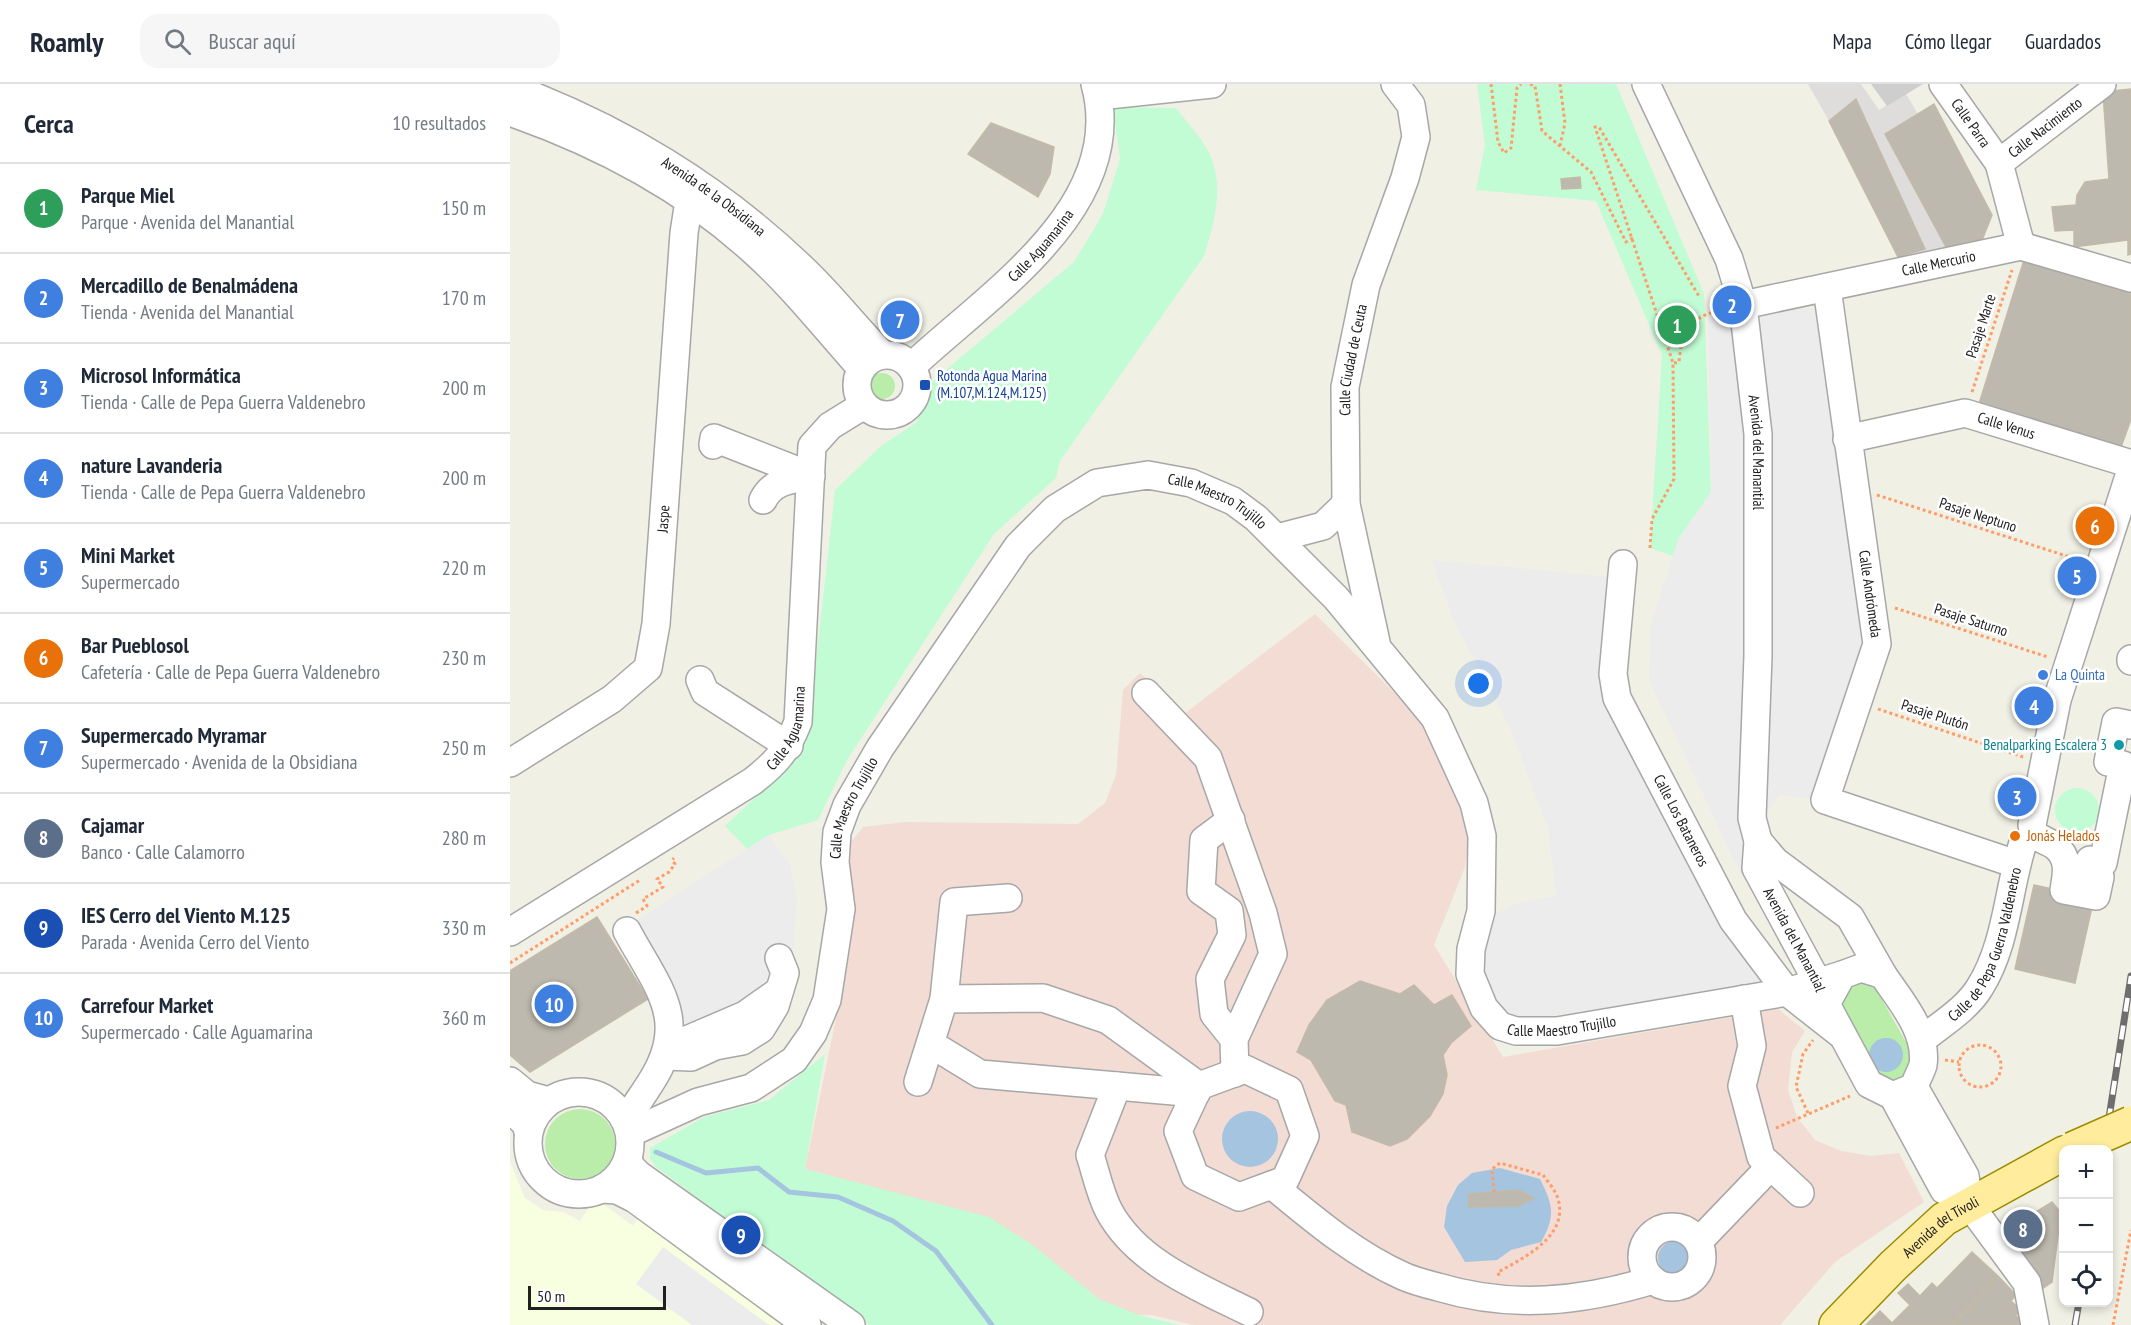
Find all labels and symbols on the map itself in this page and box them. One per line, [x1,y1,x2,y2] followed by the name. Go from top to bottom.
[2004,93,2086,162] street label: Calle Nacimiento
[1947,95,1995,151] street label: Calle Parra
[658,152,770,240] street label: Avenida de la Obsidiana
[1004,206,1077,286] street label: Calle Aguamarina
[1900,246,1977,280] street label: Calle Mercurio
[1712,282,1752,328] pin: 2
[1961,291,2000,360] street label: Pasaje Marte
[880,298,920,342] pin: 7
[1335,302,1371,416] street label: Calle Ciudad de Ceuta
[1658,302,1696,348] pin: 1
[937,366,1047,402] place label: Rotonda Agua Marina (M.107,M.124,M.125)
[918,378,932,392] marker: Rotonda Agua Marina (M.107,M.124,M.125)
[1745,394,1768,511] street label: Avenida del Manantial
[1975,407,2038,443] street label: Calle Venus
[1166,469,1271,533] street label: Calle Maestro Trujillo
[1937,493,2019,536] street label: Pasaje Neptuno
[2076,504,2114,548] pin: 6
[652,505,673,534] street label: Jaspe
[1855,549,1886,639] street label: Calle Andrómeda
[2058,554,2096,598] pin: 5
[1932,599,2010,640] street label: Pasaje Saturno
[2055,665,2105,684] place label: La Quinta
[2036,668,2050,682] marker: La Quinta
[1464,669,1493,698] your location
[2014,684,2054,728] pin: 4
[762,686,809,774] street label: Calle Aguamarina
[1899,695,1971,734] street label: Pasaje Plutón
[1983,735,2107,754] place label: Benalparking Escalera 3
[2112,738,2126,752] marker: Benalparking Escalera 3
[825,753,882,860] street label: Calle Maestro Trujillo
[1650,771,1713,869] street label: Calle Los Bataneros
[1998,774,2036,820] pin: 3
[2026,826,2100,845] place label: Jonás Helados
[2008,829,2022,843] marker: Jonás Helados
[1944,865,2025,1025] street label: Calle de Pepa Guerra Valdenebro
[1759,884,1831,995] street label: Avenida del Manantial
[534,982,573,1026] pin: 10
[1505,1011,1617,1040] street label: Calle Maestro Trujillo
[1898,1192,1982,1262] street label: Avenida del Tívoli
[2004,1206,2042,1252] pin: 8
[722,1212,760,1258] pin: 9
[528,1283,666,1310] scale bar

